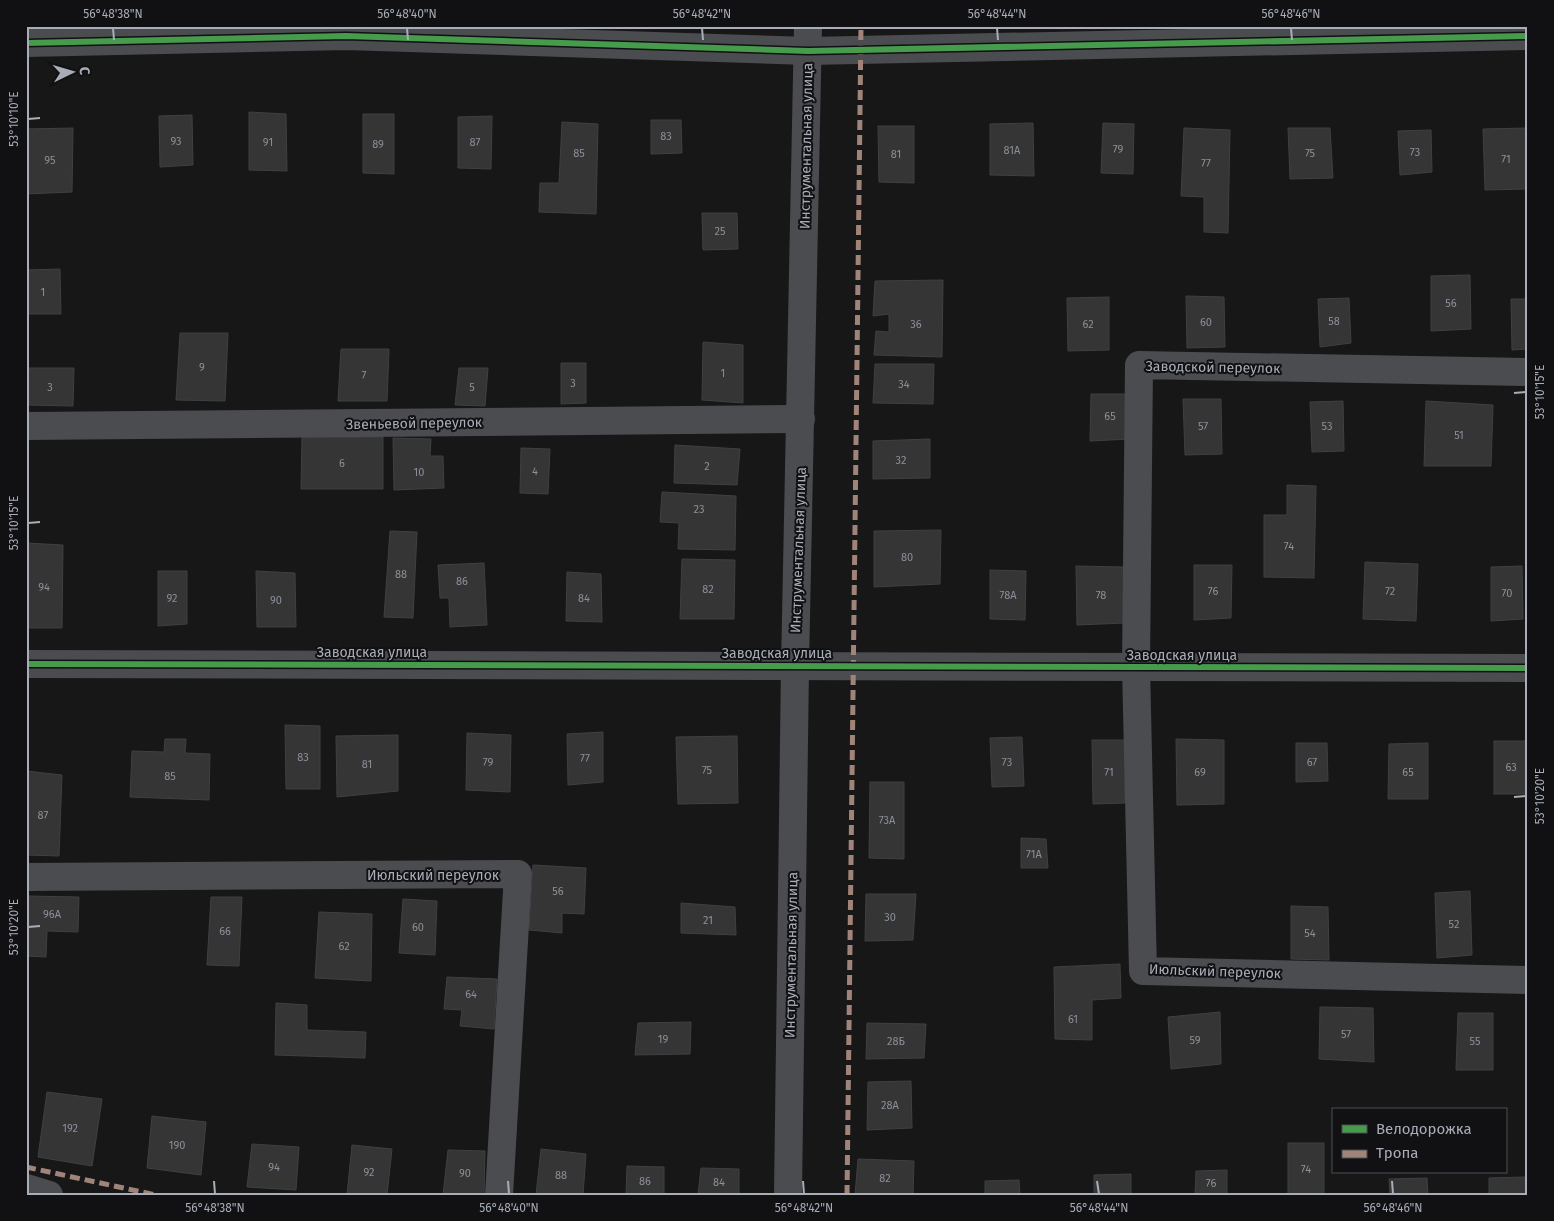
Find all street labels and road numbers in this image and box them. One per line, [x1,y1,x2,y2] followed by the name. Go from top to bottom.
[797,63,816,229] street label: Инструментальная улица
[1145,358,1281,377] street label: Заводской переулок
[346,414,483,433] street label: Звеньевой переулок
[787,467,810,633] street label: Инструментальная улица
[317,644,427,661] street label: Заводская улица
[722,645,832,662] street label: Заводская улица
[1127,647,1237,664] street label: Заводская улица
[367,867,500,884] street label: Июльский переулок
[782,872,801,1038] street label: Инструментальная улица
[1149,961,1282,982] street label: Июльский переулок

